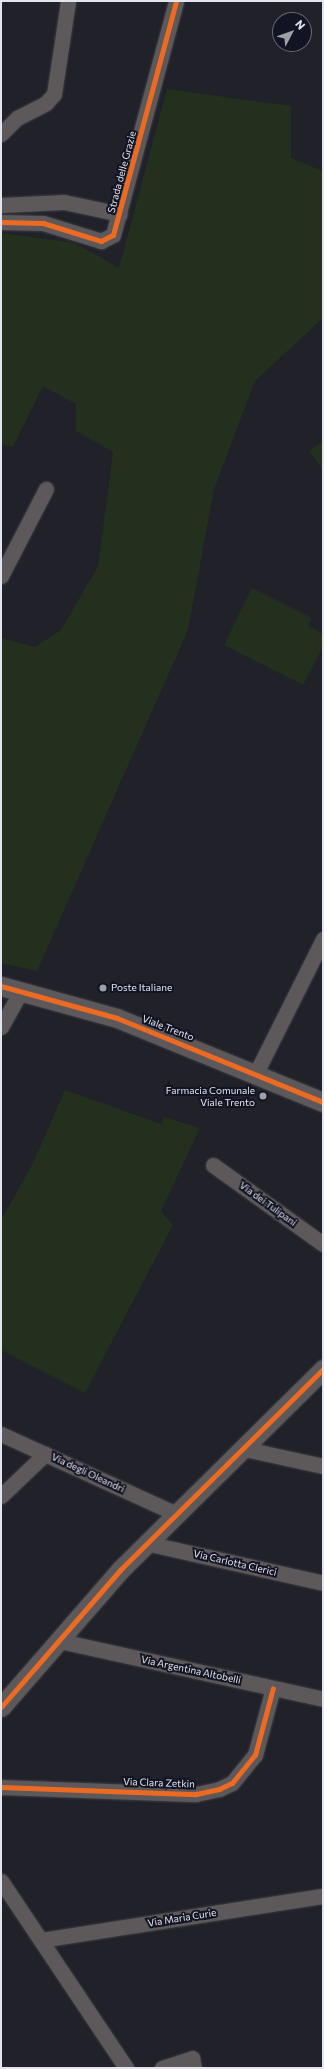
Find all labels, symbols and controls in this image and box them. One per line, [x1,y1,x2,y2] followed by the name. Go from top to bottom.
[272,12,312,52] north arrow
[293,17,308,32] text: N
[105,130,139,214] street label: Strada delle Grazie
[111,982,172,994] place label: Poste Italiane
[98,983,108,993] marker: Poste Italiane
[140,1013,196,1043] street label: Viale Trento
[166,1084,255,1108] place label: Farmacia Comunale Viale Trento
[258,1091,268,1101] marker: Farmacia Comunale Viale Trento
[237,1179,299,1229] street label: Via dei Tulipani
[50,1451,126,1495] street label: Via degli Oleandri
[192,1548,278,1578] street label: Via Carlotta Clerici
[140,1654,242,1686] street label: Via Argentina Altobelli
[123,1776,195,1790] street label: Via Clara Zetkin
[147,1907,217,1929] street label: Via Maria Curie

